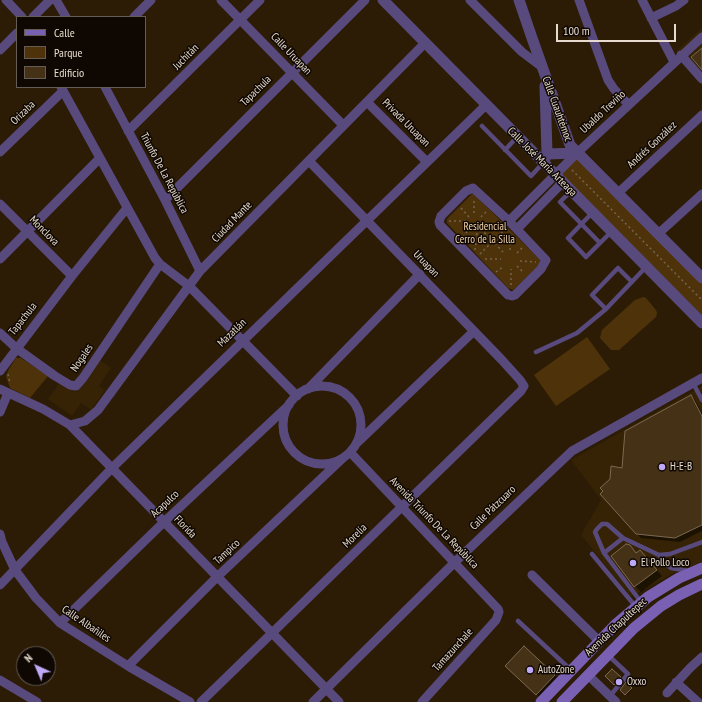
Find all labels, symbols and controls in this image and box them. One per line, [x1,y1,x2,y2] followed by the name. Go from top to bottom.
[16,16,146,88] legend
[558,16,678,42] scale bar
[563,23,590,38] text: 100 m
[54,25,75,40] text: Calle
[268,30,314,78] street label: Calle Uruapan
[170,41,202,73] street label: Juchitán
[54,45,83,60] text: Parque
[54,65,84,80] text: Edificio
[238,73,274,109] street label: Tapachula
[539,75,575,143] street label: Calle Cuauhtémoc
[578,88,628,136] street label: Ubaldo Treviño
[379,96,433,150] street label: Privada Uruapan
[8,98,38,128] street label: Orizaba
[625,119,679,171] street label: Andrés González
[505,125,579,199] street label: Calle José María Arteaga
[137,130,191,216] street label: Triunfo De La República
[209,199,255,245] street label: Ciudad Mante
[26,213,62,249] street label: Monclova
[455,220,515,246] park label: Residencial Cerro de la Silla
[410,248,442,280] street label: Uruapan
[6,300,40,338] street label: Tapachula
[215,316,249,350] street label: Mazatlán
[68,342,96,374] street label: Nogales
[670,460,692,474] place label: H-E-B
[657,462,667,472] marker: H-E-B
[387,475,481,571] street label: Avenida Triunfo De La República
[467,483,519,533] street label: Calle Pátzcuaro
[148,488,182,520] street label: Acapulco
[171,513,199,541] street label: Florida
[340,521,370,551] street label: Morelia
[211,537,243,567] street label: Tampico
[641,556,690,570] place label: El Pollo Loco
[628,558,638,568] marker: El Pollo Loco
[582,595,650,659] street label: Avenida Chapultepec
[59,603,113,645] street label: Calle Albañiles
[430,626,476,674] street label: Tamazunchale
[16,646,56,686] north arrow
[21,651,35,665] text: N
[538,663,574,677] place label: AutoZone
[525,665,535,675] marker: AutoZone
[627,675,646,689] place label: Oxxo
[614,677,624,687] marker: Oxxo

